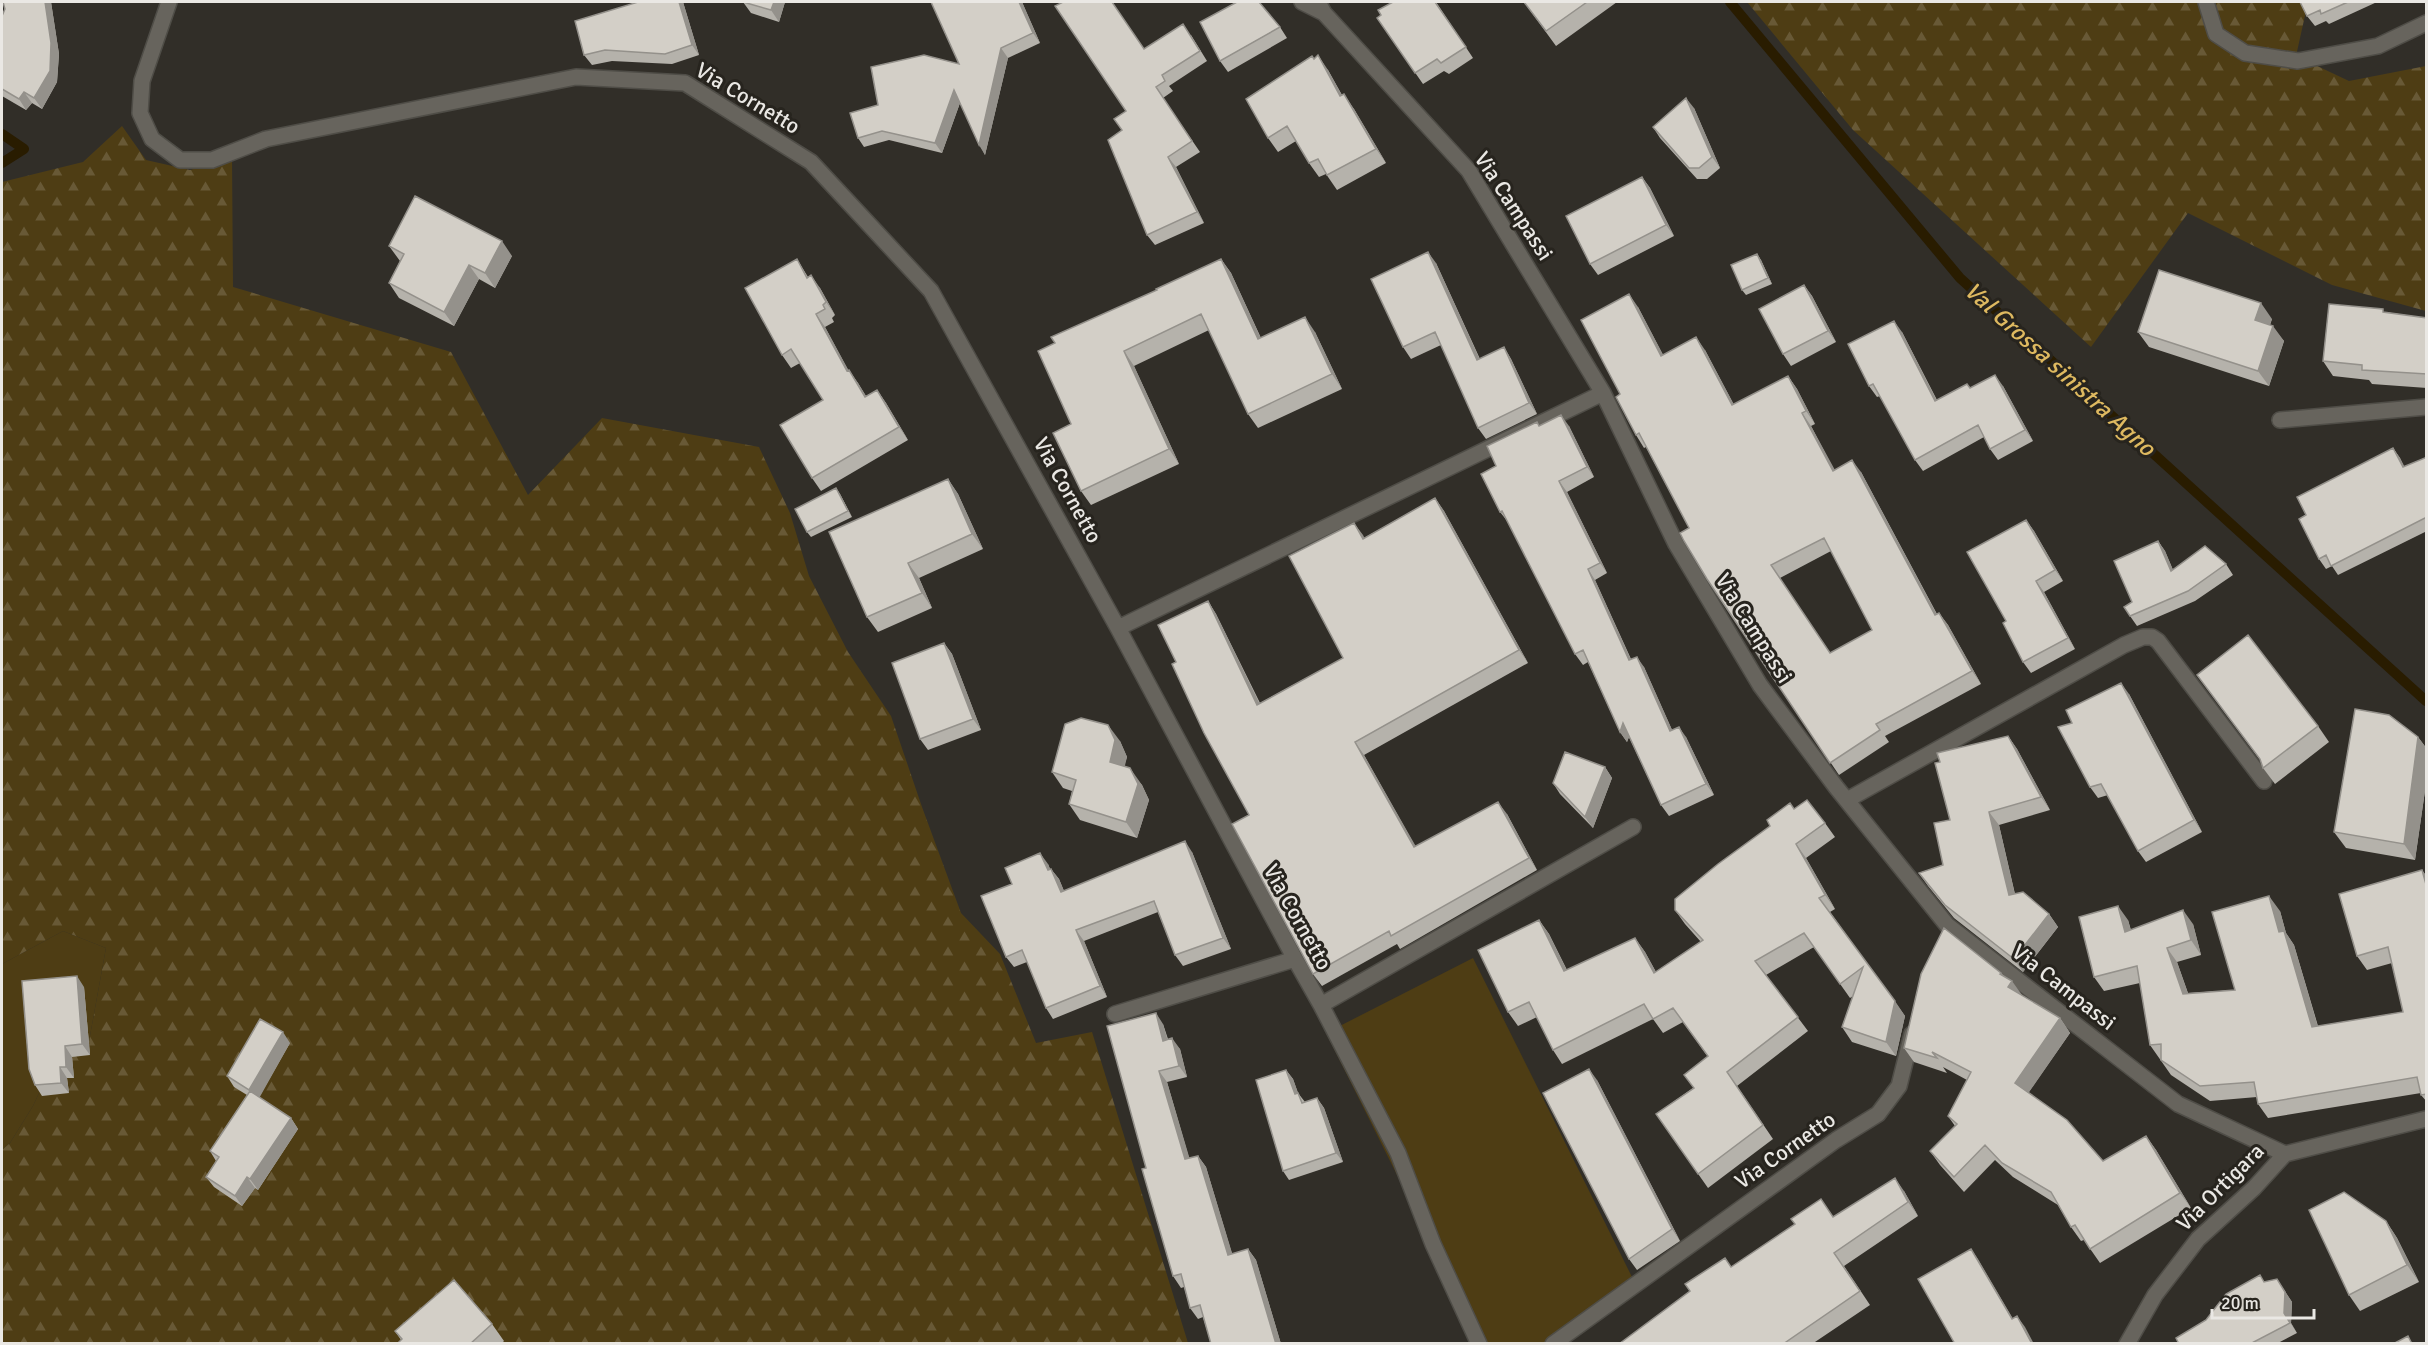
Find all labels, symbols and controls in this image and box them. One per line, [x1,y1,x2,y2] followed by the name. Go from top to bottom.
[691,56,805,140] street label: Via Cornetto
[1469,146,1559,266] street label: Via Campassi
[1958,275,2163,464] water label: Val Grossa sinistra Agno
[1028,432,1108,548] street label: Via Cornetto
[1710,568,1798,688] street label: Via Campassi
[1258,859,1338,975] street label: Via Cornetto
[2007,938,2121,1036] street label: Via Campassi
[1729,1105,1841,1195] street label: Via Cornetto
[2170,1137,2270,1237] street label: Via Ortigara
[2212,1282,2314,1320] scale bar
[2221,1292,2259,1314] text: 20 m

